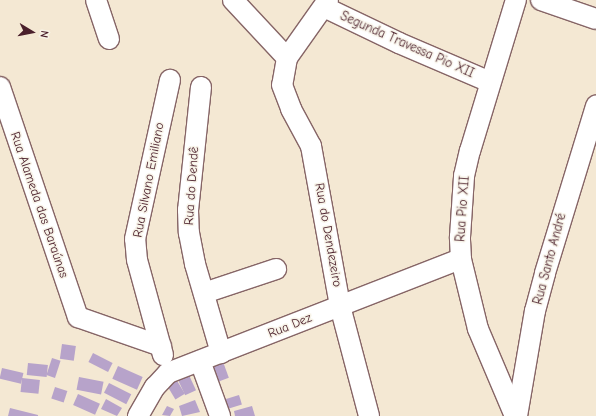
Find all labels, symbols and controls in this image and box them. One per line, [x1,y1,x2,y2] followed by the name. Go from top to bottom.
[338,8,476,82] street label: Segunda Travessa Pio XII
[12,12,52,52] north arrow
[37,30,51,39] text: N
[130,121,168,239] street label: Rua Silvano Emiliano
[7,130,71,280] street label: Rua Alameda das Baraúnas
[181,146,203,226] street label: Rua do Dendê
[453,176,473,242] street label: Rua Pio XII
[311,182,345,288] street label: Rua do Dendezeiro
[530,212,570,306] street label: Rua Santo André
[266,310,314,342] street label: Rua Dez

